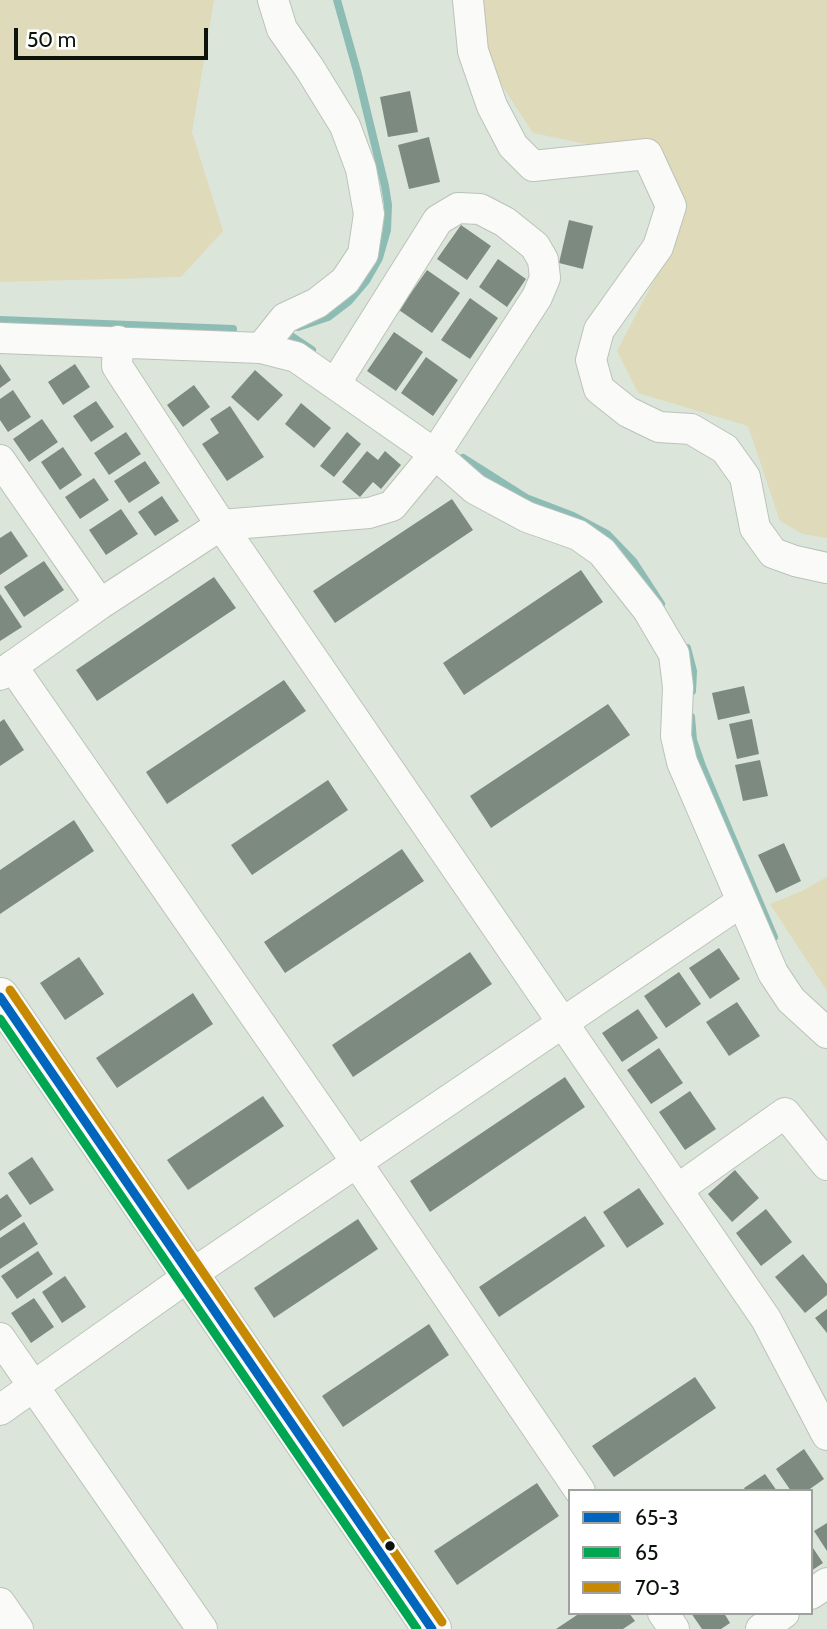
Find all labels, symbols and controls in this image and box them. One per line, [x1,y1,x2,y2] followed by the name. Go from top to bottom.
[18,14,212,58] scale bar
[27,27,76,52] text: 50 m
[568,1489,813,1615] legend
[635,1505,678,1530] text: 65-3
[383,1539,397,1553] unlabelled marker
[635,1540,658,1565] text: 65
[635,1575,680,1600] text: 70-3

